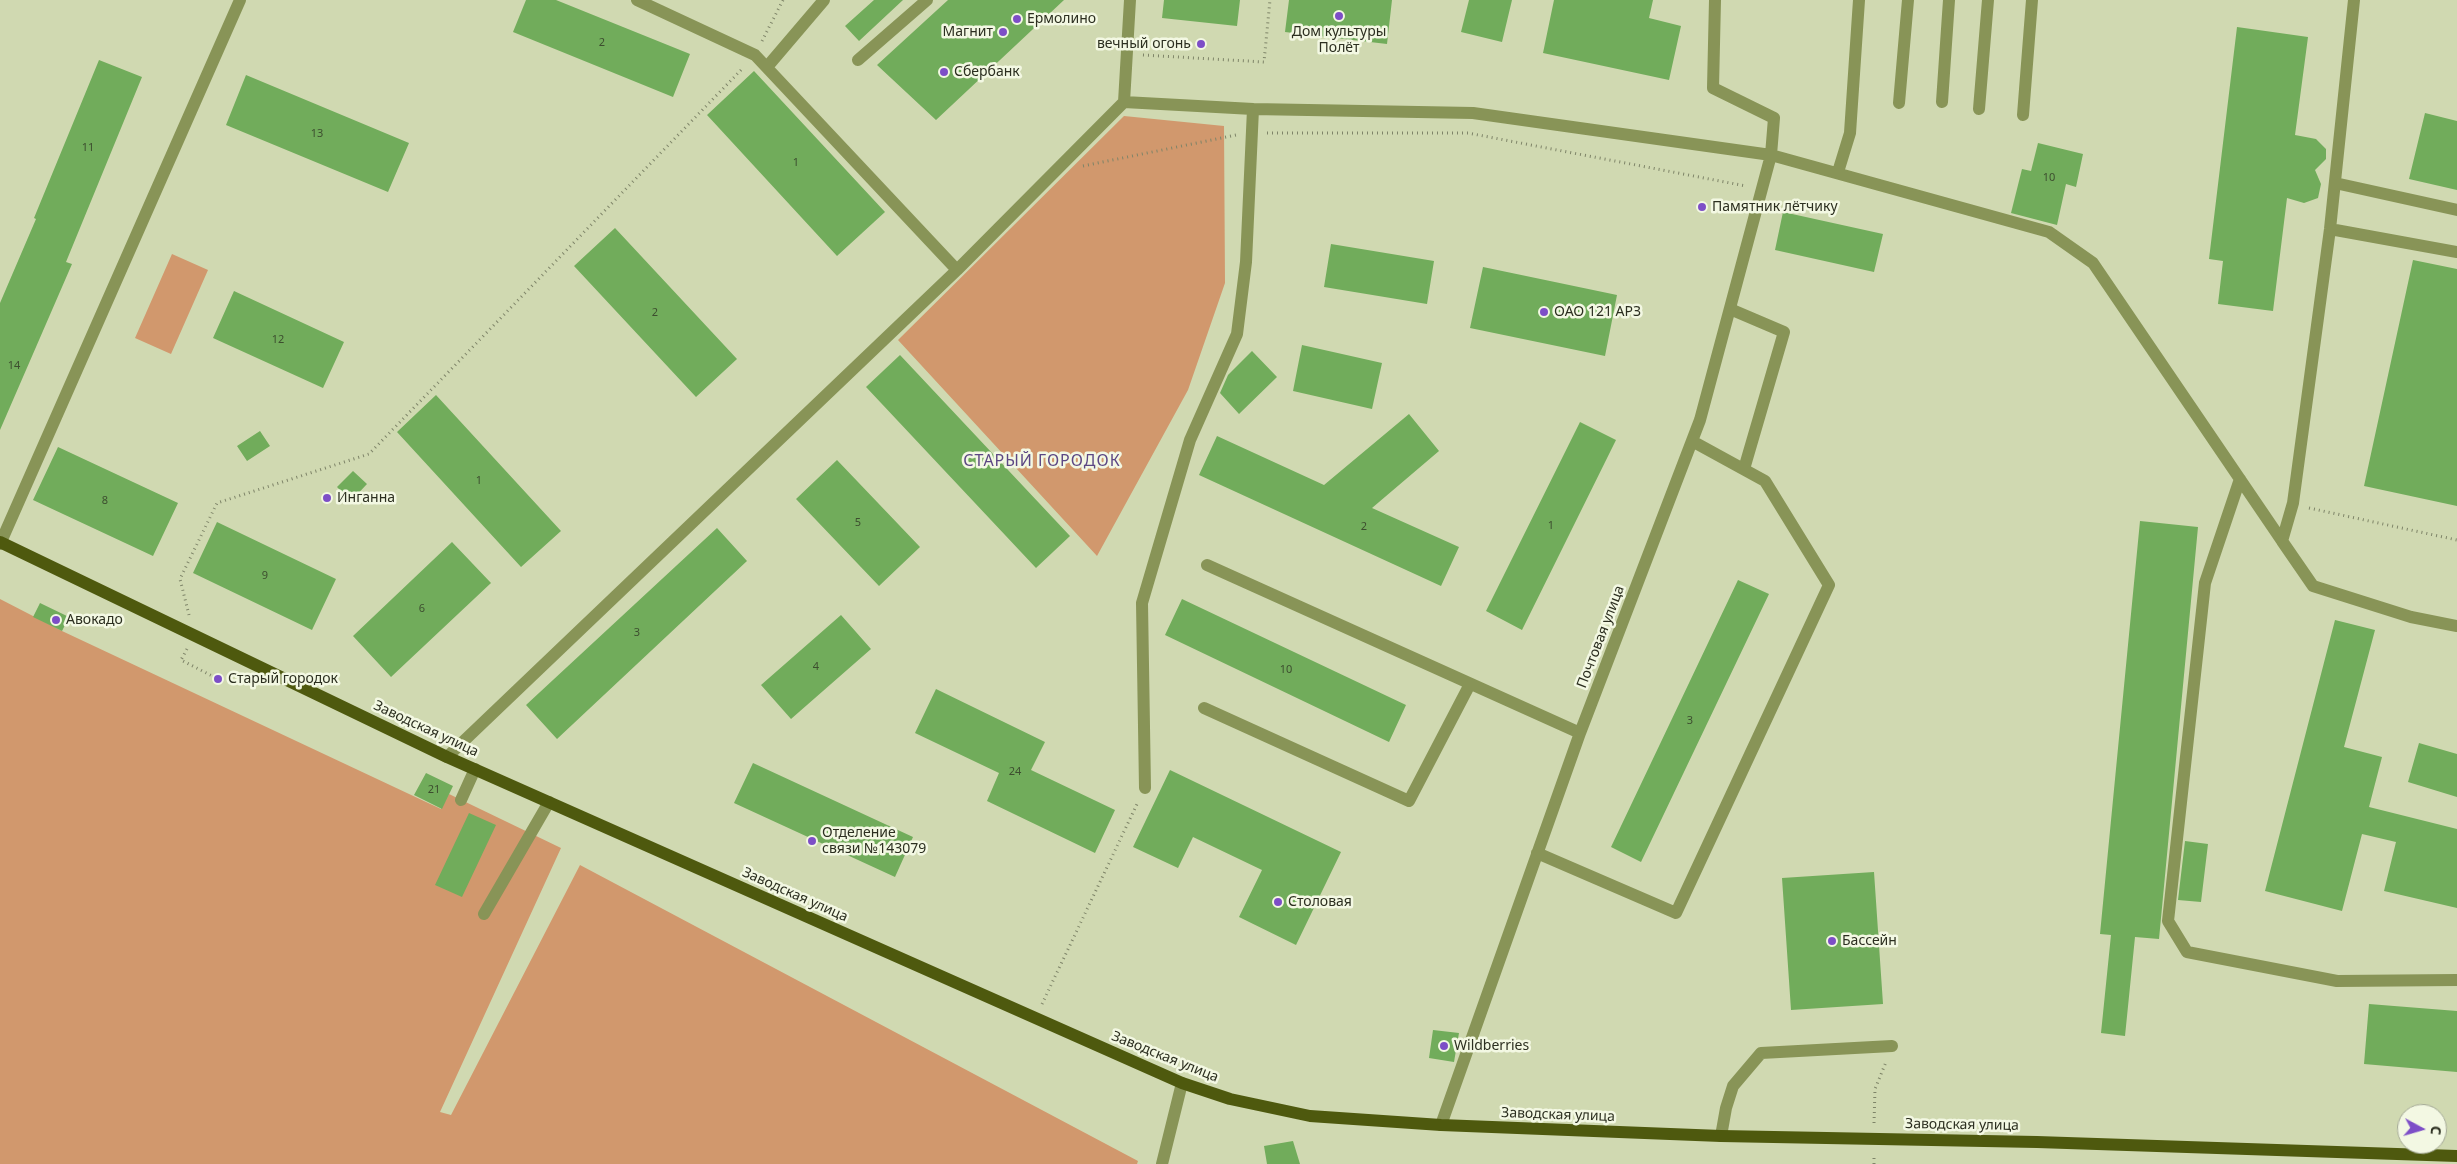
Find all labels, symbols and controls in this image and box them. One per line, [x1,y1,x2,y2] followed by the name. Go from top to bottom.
[1333,10,1345,22] marker: Дом культуры Полёт
[1027,11,1096,27] place label: Ермолино
[1011,13,1023,25] marker: Ермолино
[943,24,993,40] place label: Магнит
[1292,24,1386,56] place label: Дом культуры Полёт
[997,26,1009,38] marker: Магнит
[599,36,605,50] house number: 2
[1097,36,1191,52] place label: вечный огонь
[1195,38,1207,50] marker: вечный огонь
[954,64,1020,80] place label: Сбербанк
[938,66,950,78] marker: Сбербанк
[311,127,323,141] house number: 13
[82,141,94,155] house number: 11
[793,156,799,170] house number: 1
[2043,171,2055,185] house number: 10
[1712,199,1838,215] place label: Памятник лётчику
[1696,201,1708,213] marker: Памятник лётчику
[1554,304,1641,320] place label: OAO 121 АРЗ
[652,306,658,320] house number: 2
[1538,306,1550,318] marker: OAO 121 АРЗ
[272,333,284,347] house number: 12
[8,359,20,373] house number: 14
[962,451,1122,471] district label: СТАРЫЙ ГОРОДОК
[476,474,482,488] house number: 1
[337,490,395,506] place label: Инганна
[321,492,333,504] marker: Инганна
[102,494,108,508] house number: 8
[855,516,861,530] house number: 5
[1548,519,1554,533] house number: 1
[1361,520,1367,534] house number: 2
[262,569,268,583] house number: 9
[1574,583,1628,691] street label: Почтовая улица
[419,602,425,616] house number: 6
[66,612,123,628] place label: Авокадо
[50,614,62,626] marker: Авокадо
[634,626,640,640] house number: 3
[813,660,819,674] house number: 4
[1280,663,1292,677] house number: 10
[228,671,338,687] place label: Старый городок
[212,673,224,685] marker: Старый городок
[371,697,481,761] street label: Заводская улица
[1687,714,1693,728] house number: 3
[1009,765,1021,779] house number: 24
[428,783,440,797] house number: 21
[822,825,926,858] place label: Отделение связи №143079
[806,835,818,847] marker: Отделение связи №143079
[740,864,850,926] street label: Заводская улица
[1288,894,1352,910] place label: Столовая
[1272,896,1284,908] marker: Столовая
[1842,933,1897,949] place label: Бассейн
[1826,935,1838,947] marker: Бассейн
[1109,1028,1221,1086] street label: Заводская улица
[1454,1038,1529,1054] place label: Wildberries
[1438,1040,1450,1052] marker: Wildberries
[2397,1104,2447,1154] north arrow
[1501,1105,1615,1125] street label: Заводская улица
[1905,1116,2019,1134] street label: Заводская улица
[2427,1125,2446,1136] text: С

